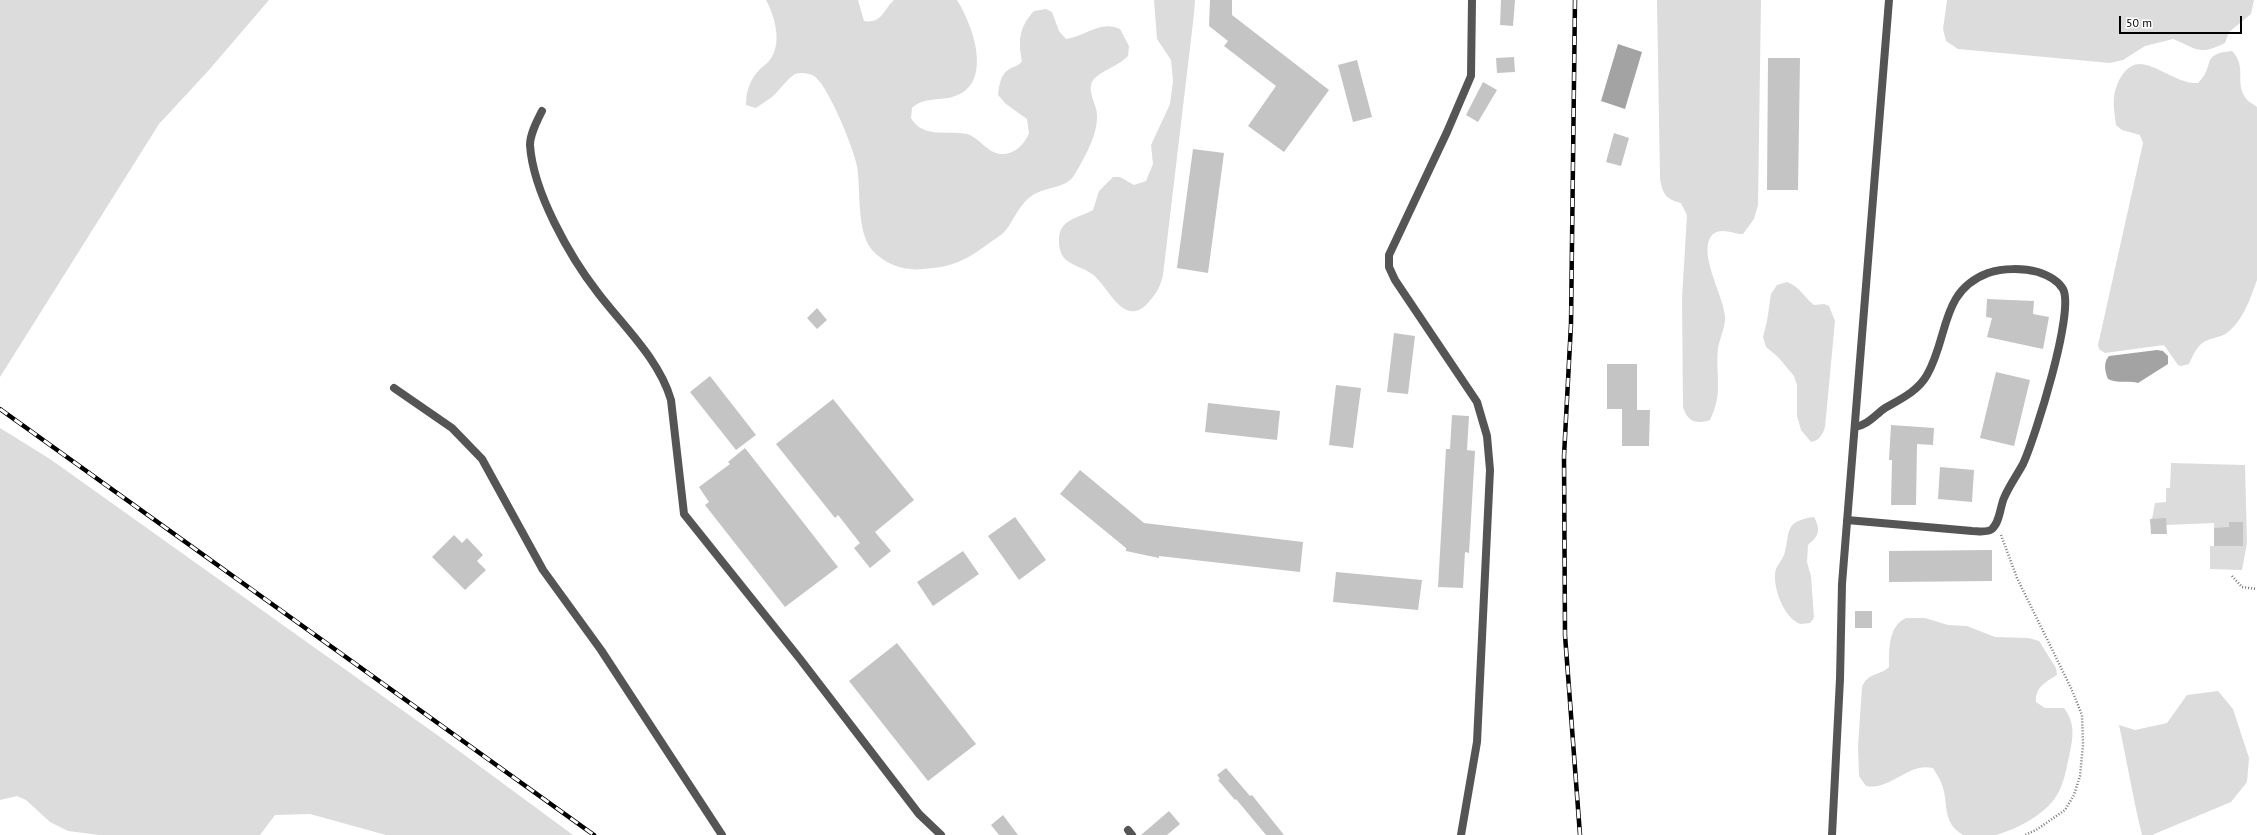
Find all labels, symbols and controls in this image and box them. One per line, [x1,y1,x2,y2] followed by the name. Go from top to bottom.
[2121,8,2244,34] scale bar
[2126,15,2152,30] text: 50 m

